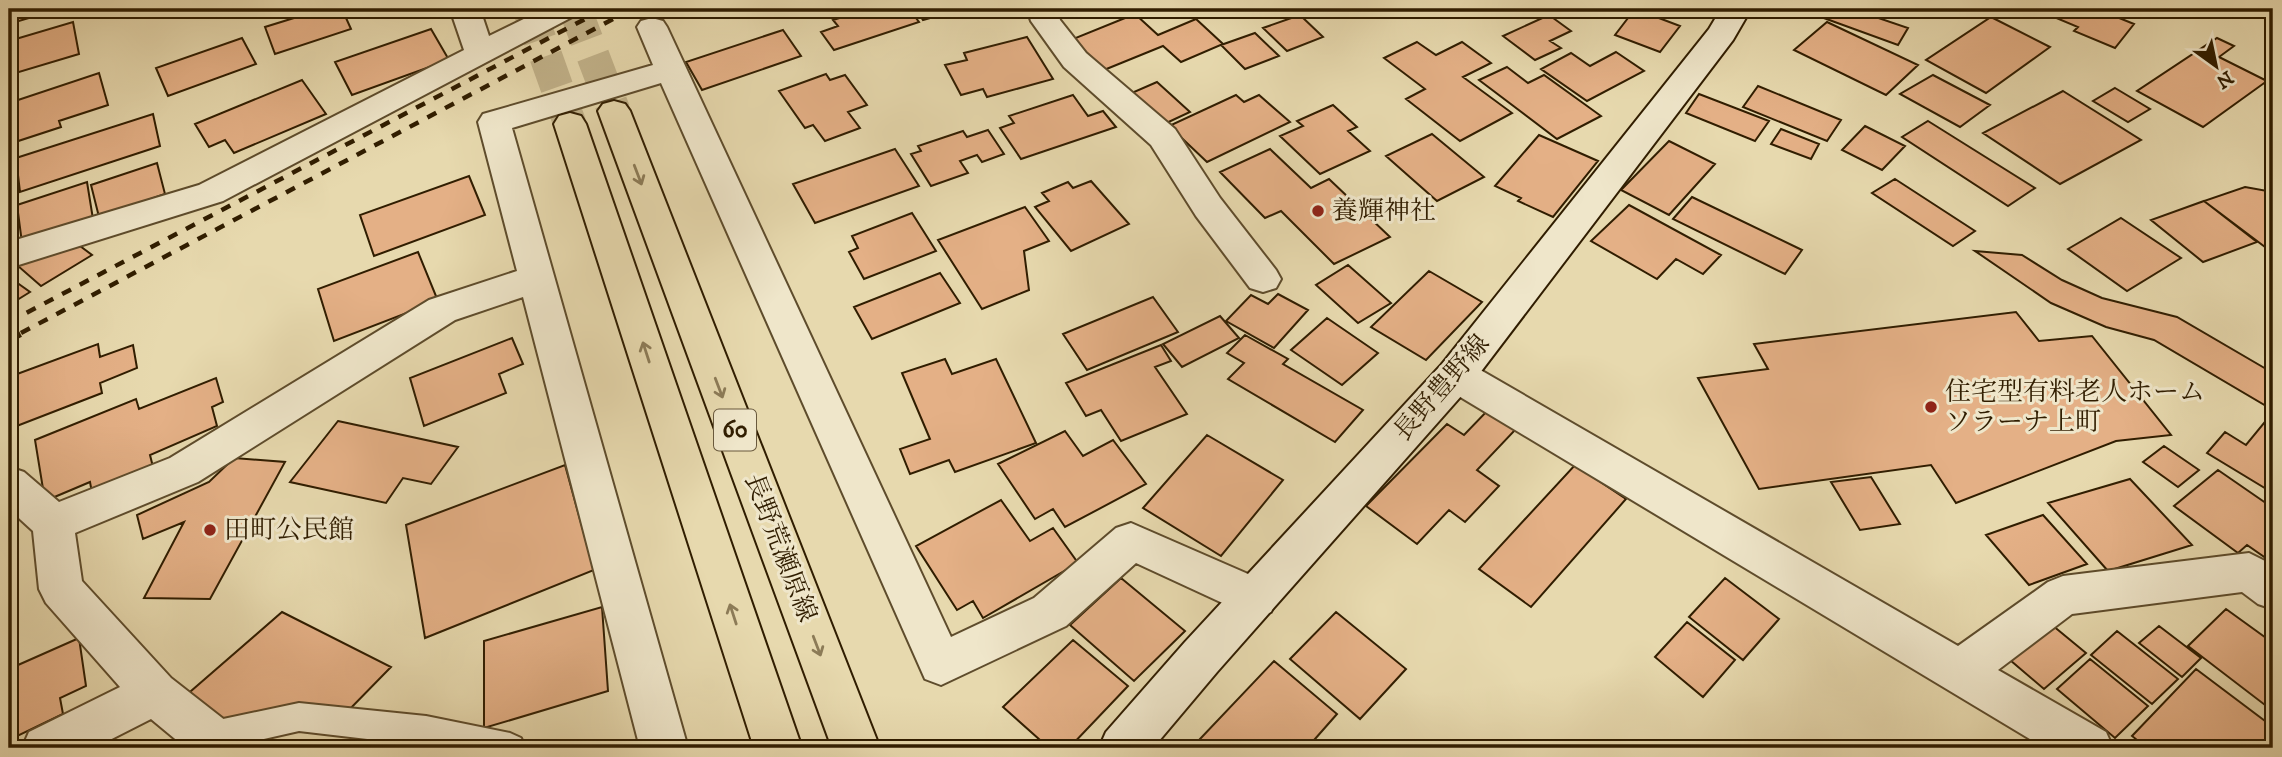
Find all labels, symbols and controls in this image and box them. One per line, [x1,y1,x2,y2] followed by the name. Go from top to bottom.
[2180,32,2250,102] north arrow
[2211,65,2237,93] text: N
[633,164,646,186] one-way arrow
[1332,195,1436,228] place label: 養輝神社
[1310,203,1326,219] marker: 養輝神社
[1387,328,1497,448] street label: 長野豊野線
[639,341,651,363] one-way arrow
[1945,376,2205,439] place label: 住宅型有料老人ホーム ソラーナ上町
[714,377,727,398] one-way arrow
[1923,399,1939,415] marker: 住宅型有料老人ホーム ソラーナ上町
[714,410,756,450] road number: 60
[737,469,823,627] street label: 長野荒瀬原線
[224,514,354,547] place label: 田町公民館
[202,522,218,538] marker: 田町公民館
[726,603,738,625] one-way arrow
[812,635,825,657] one-way arrow

